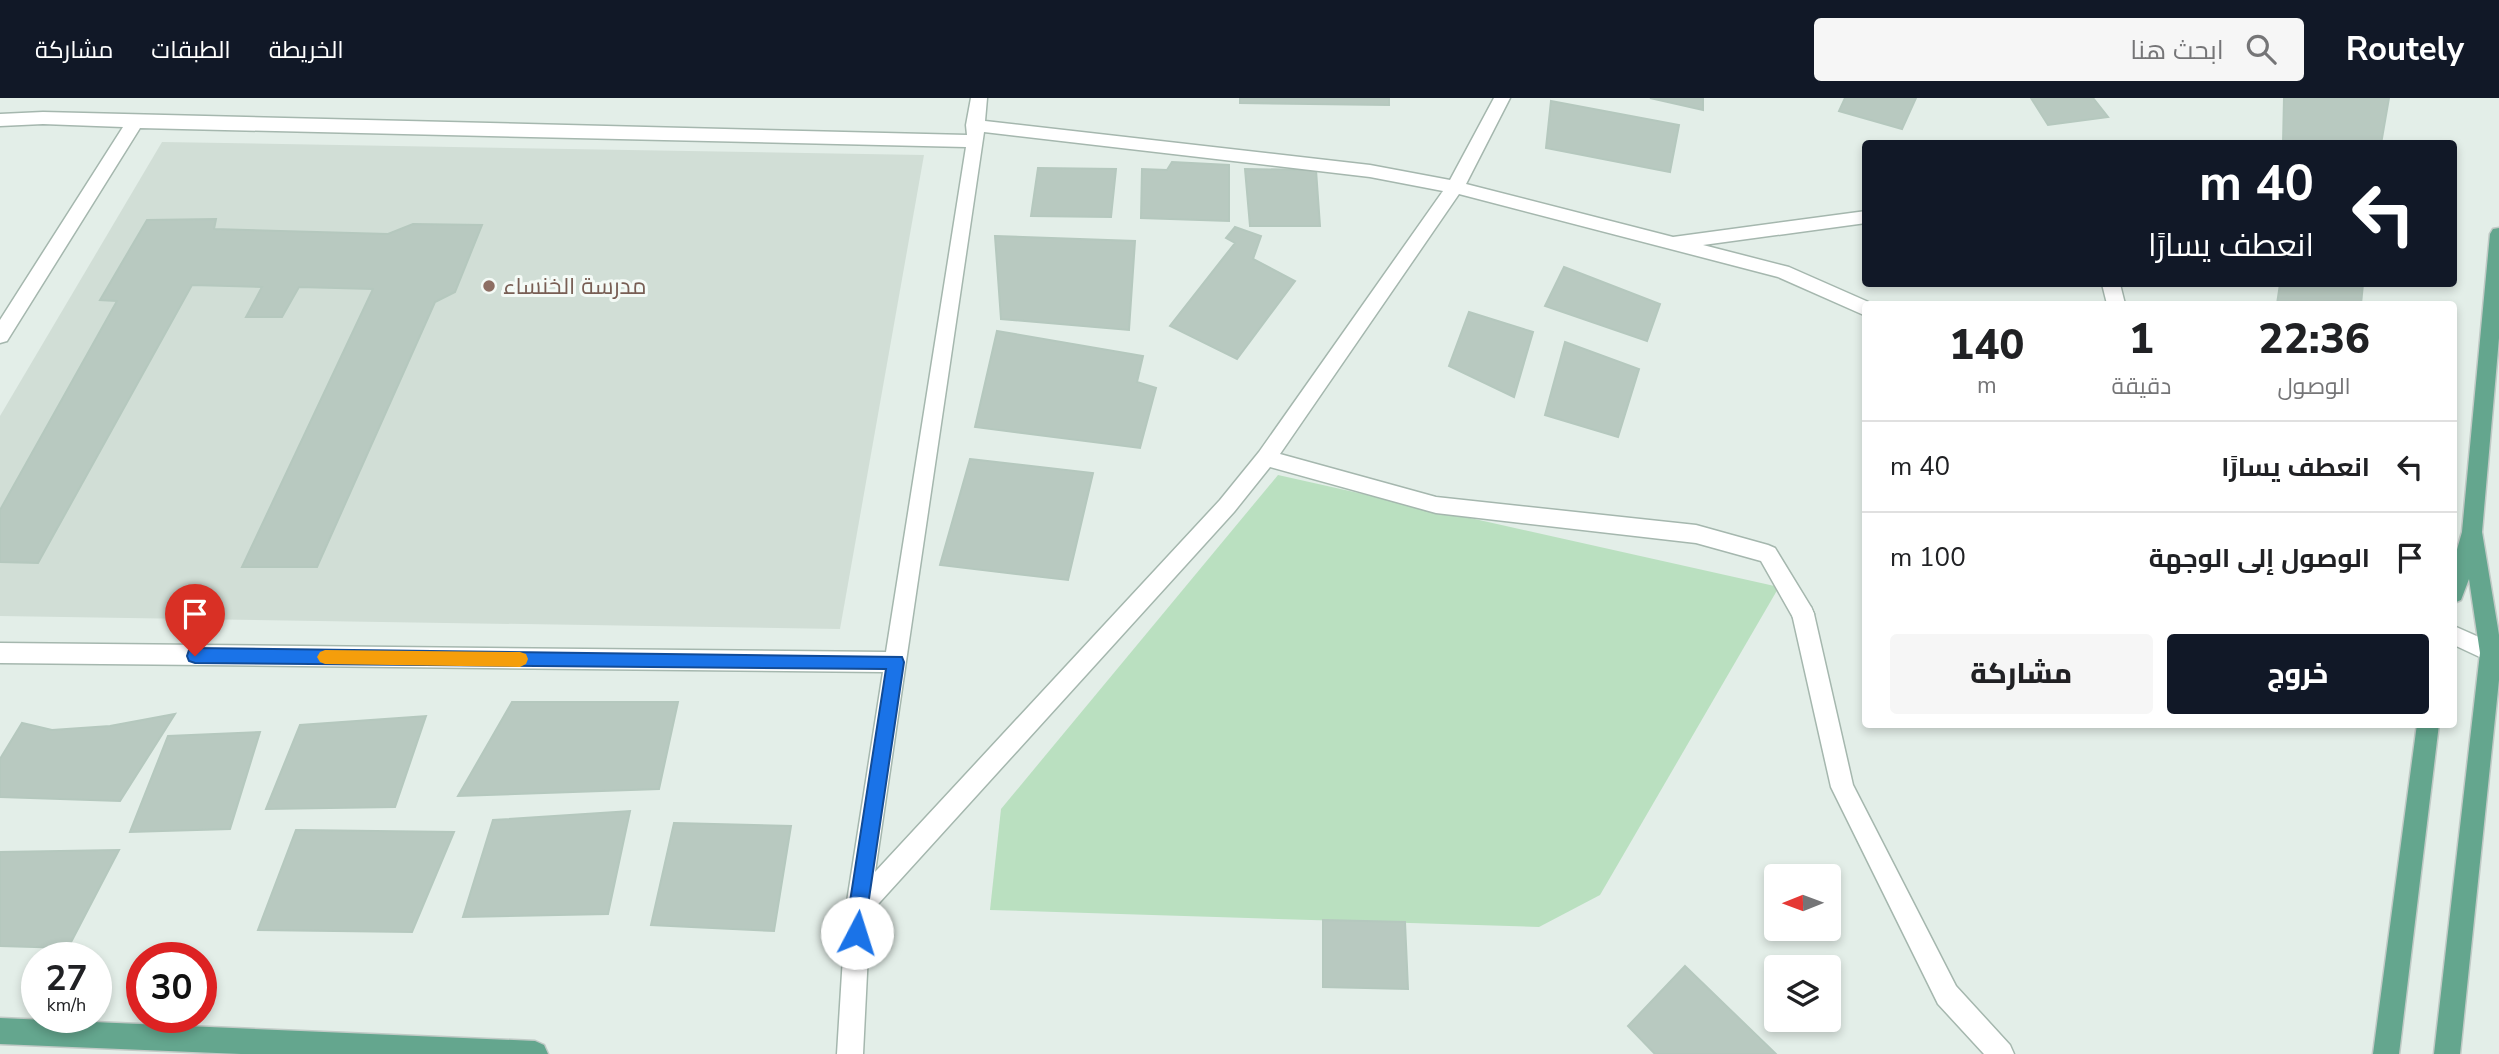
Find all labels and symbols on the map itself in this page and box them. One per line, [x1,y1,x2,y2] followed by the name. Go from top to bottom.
[503,271,647,302] place label: مدرسة الخنساء
[481,278,497,294] marker: مدرسة الخنساء
[165,584,225,656] pin
[1764,864,1841,942] north arrow
[820,896,894,970] position arrow
[126,942,217,1033] speed limit sign: 30

